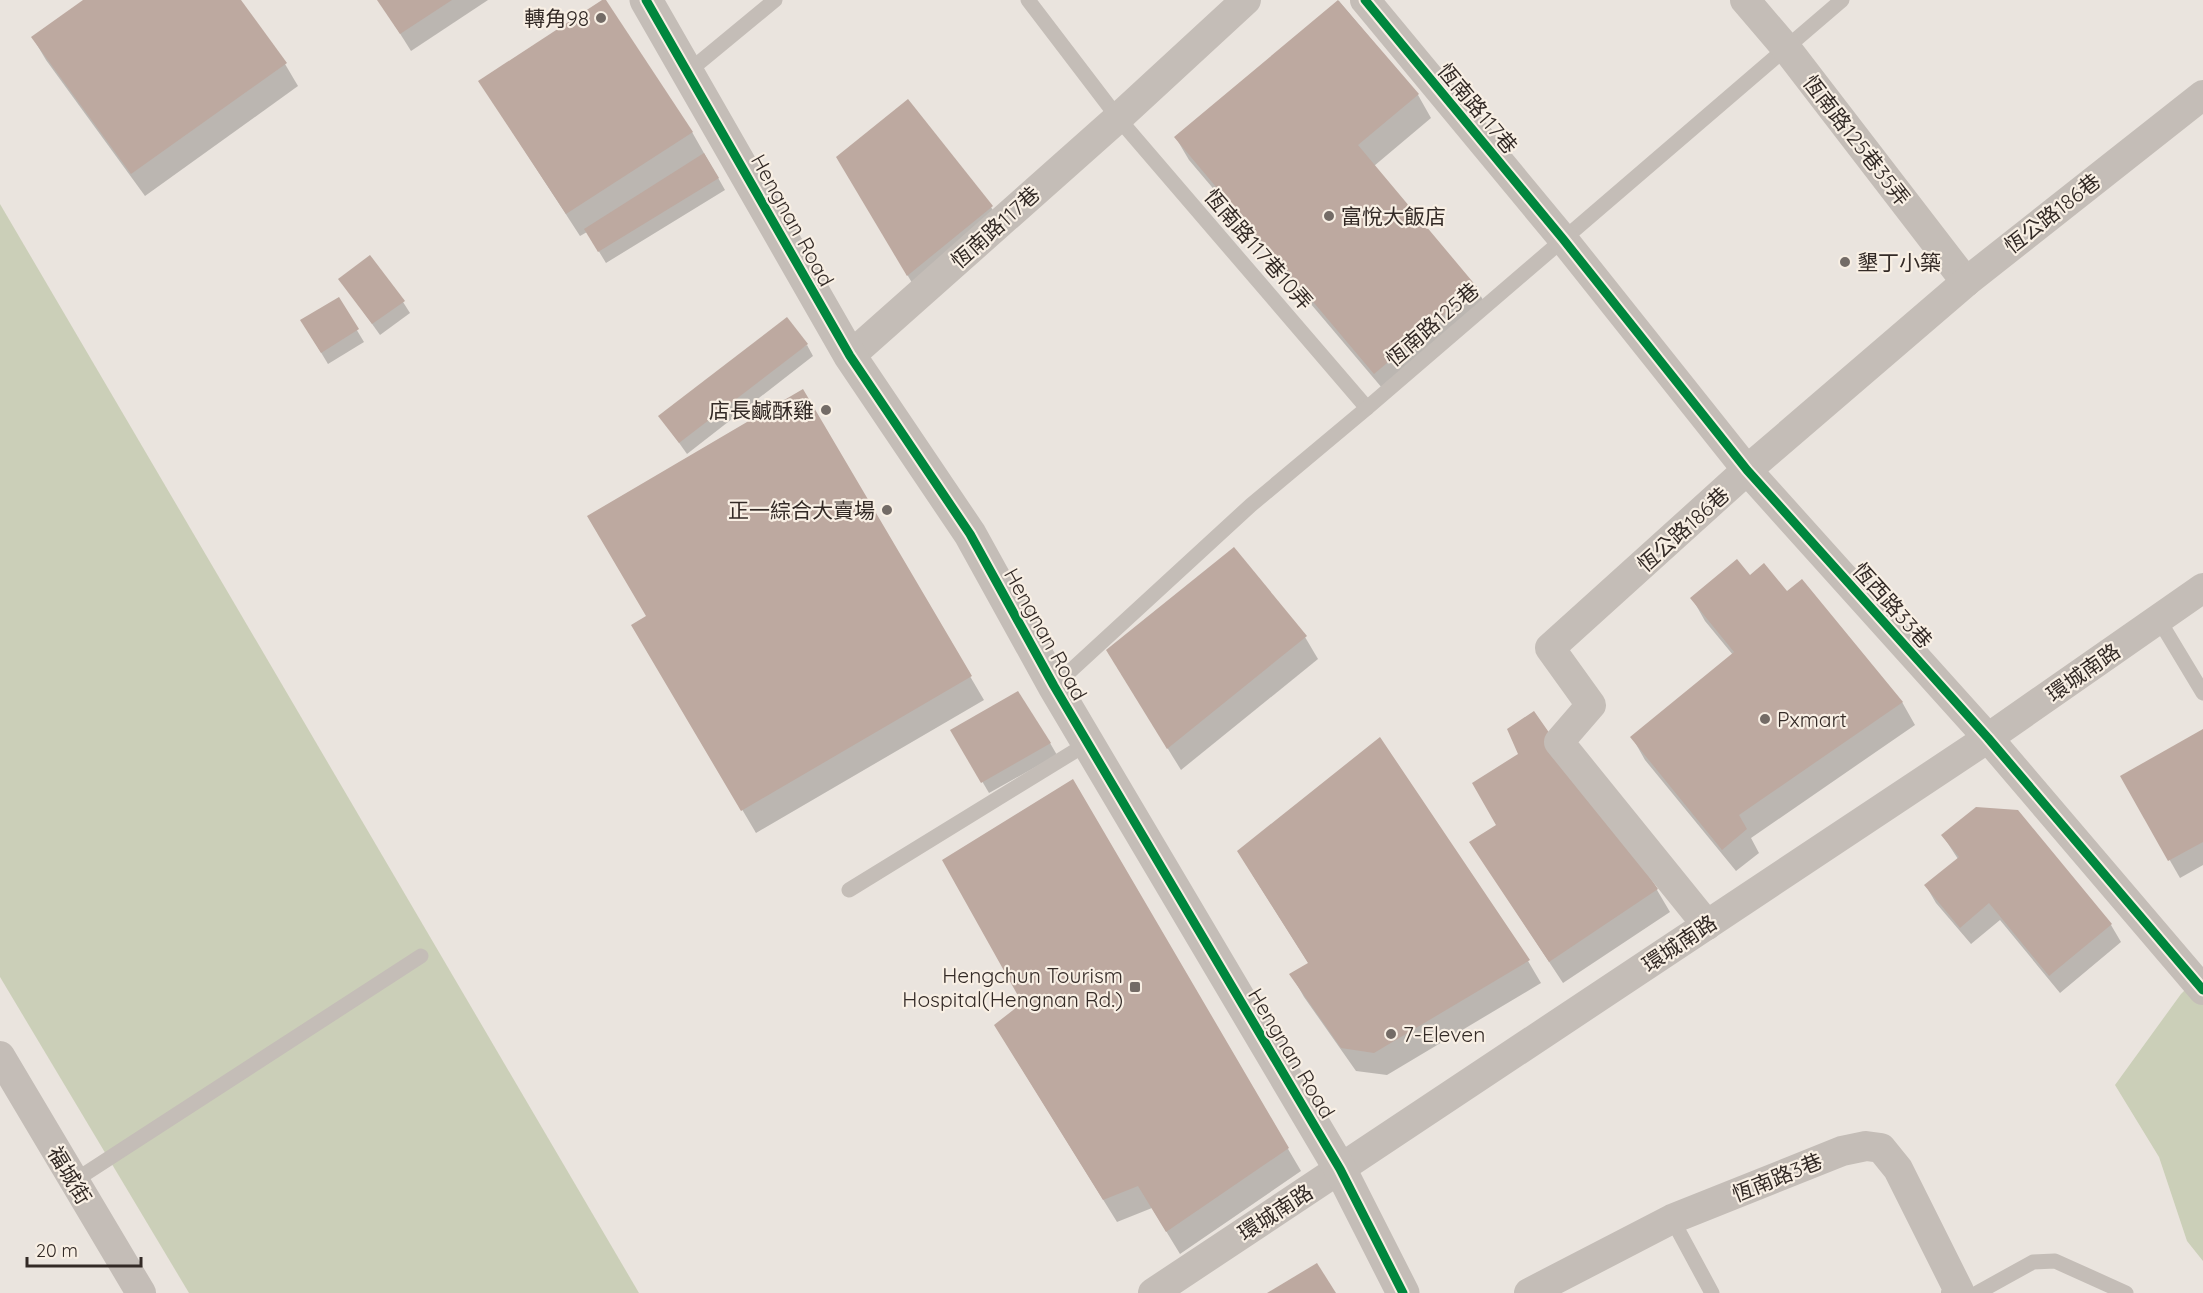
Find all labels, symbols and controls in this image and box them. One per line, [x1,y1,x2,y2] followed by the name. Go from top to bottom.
[524,5,589,31] place label: 轉角98
[594,11,608,25] marker: 轉角98
[1433,57,1523,159] street label: 恆南路117巷
[1798,70,1916,210] street label: 恆南路125巷35弄
[746,149,840,291] street label: Hengnan Road
[1999,168,2105,258] street label: 恆公路186巷
[945,180,1045,274] street label: 恆南路117巷
[1199,183,1319,315] street label: 恆南路117巷10弄
[1341,203,1446,229] place label: 富悅大飯店
[1322,209,1336,223] marker: 富悅大飯店
[1857,249,1941,275] place label: 墾丁小築
[1838,255,1852,269] marker: 墾丁小築
[1380,277,1484,371] street label: 恆南路125巷
[709,397,814,423] place label: 店長鹹酥雞
[819,403,833,417] marker: 店長鹹酥雞
[1632,481,1734,577] street label: 恆公路186巷
[728,497,875,523] place label: 正一綜合大賣場
[880,503,894,517] marker: 正一綜合大賣場
[1848,557,1938,653] street label: 恆西路33巷
[999,563,1093,705] street label: Hengnan Road
[2041,637,2125,707] street label: 環城南路
[1777,706,1847,732] place label: Pxmart
[1758,712,1772,726] marker: Pxmart
[1637,909,1721,977] street label: 環城南路
[902,962,1123,1012] place label: Hengchun Tourism Hospital(Hengnan Rd.)
[1128,980,1142,994] marker: Hengchun Tourism Hospital(Hengnan Rd.)
[1243,983,1341,1123] street label: Hengnan Road
[1403,1021,1485,1047] place label: 7-Eleven
[1384,1027,1398,1041] marker: 7-Eleven
[43,1141,97,1209] street label: 福城街
[1728,1147,1826,1207] street label: 恆南路3巷
[1233,1178,1317,1246] street label: 環城南路
[27,1230,141,1268] scale bar
[36,1239,78,1262] text: 20 m

